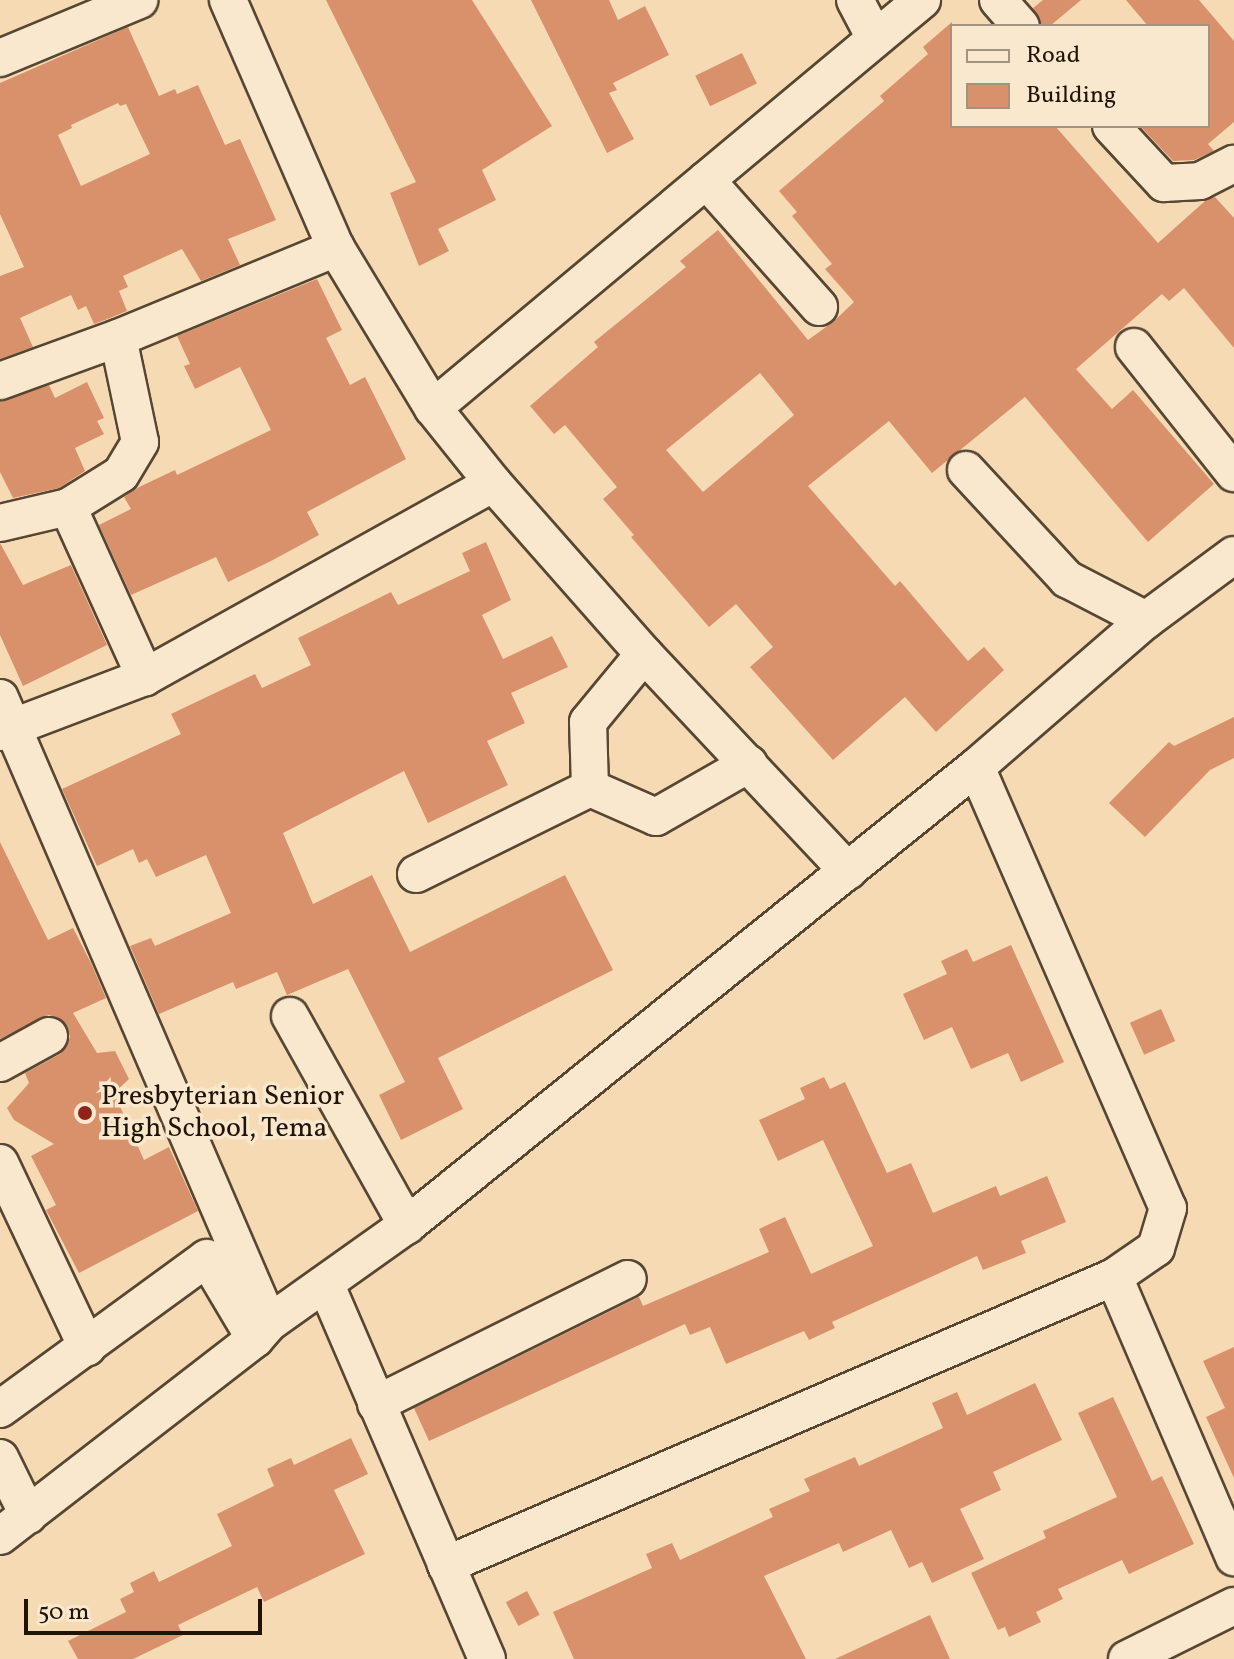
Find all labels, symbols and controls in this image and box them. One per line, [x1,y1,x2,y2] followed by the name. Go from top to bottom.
[950,24,1210,128] legend
[1026,39,1080,73] text: Road
[1026,79,1116,113] text: Building
[101,1080,344,1146] place label: Presbyterian Senior High School, Tema
[76,1104,94,1122] marker: Presbyterian Senior High School, Tema
[28,1583,266,1633] scale bar
[38,1596,90,1630] text: 50 m

